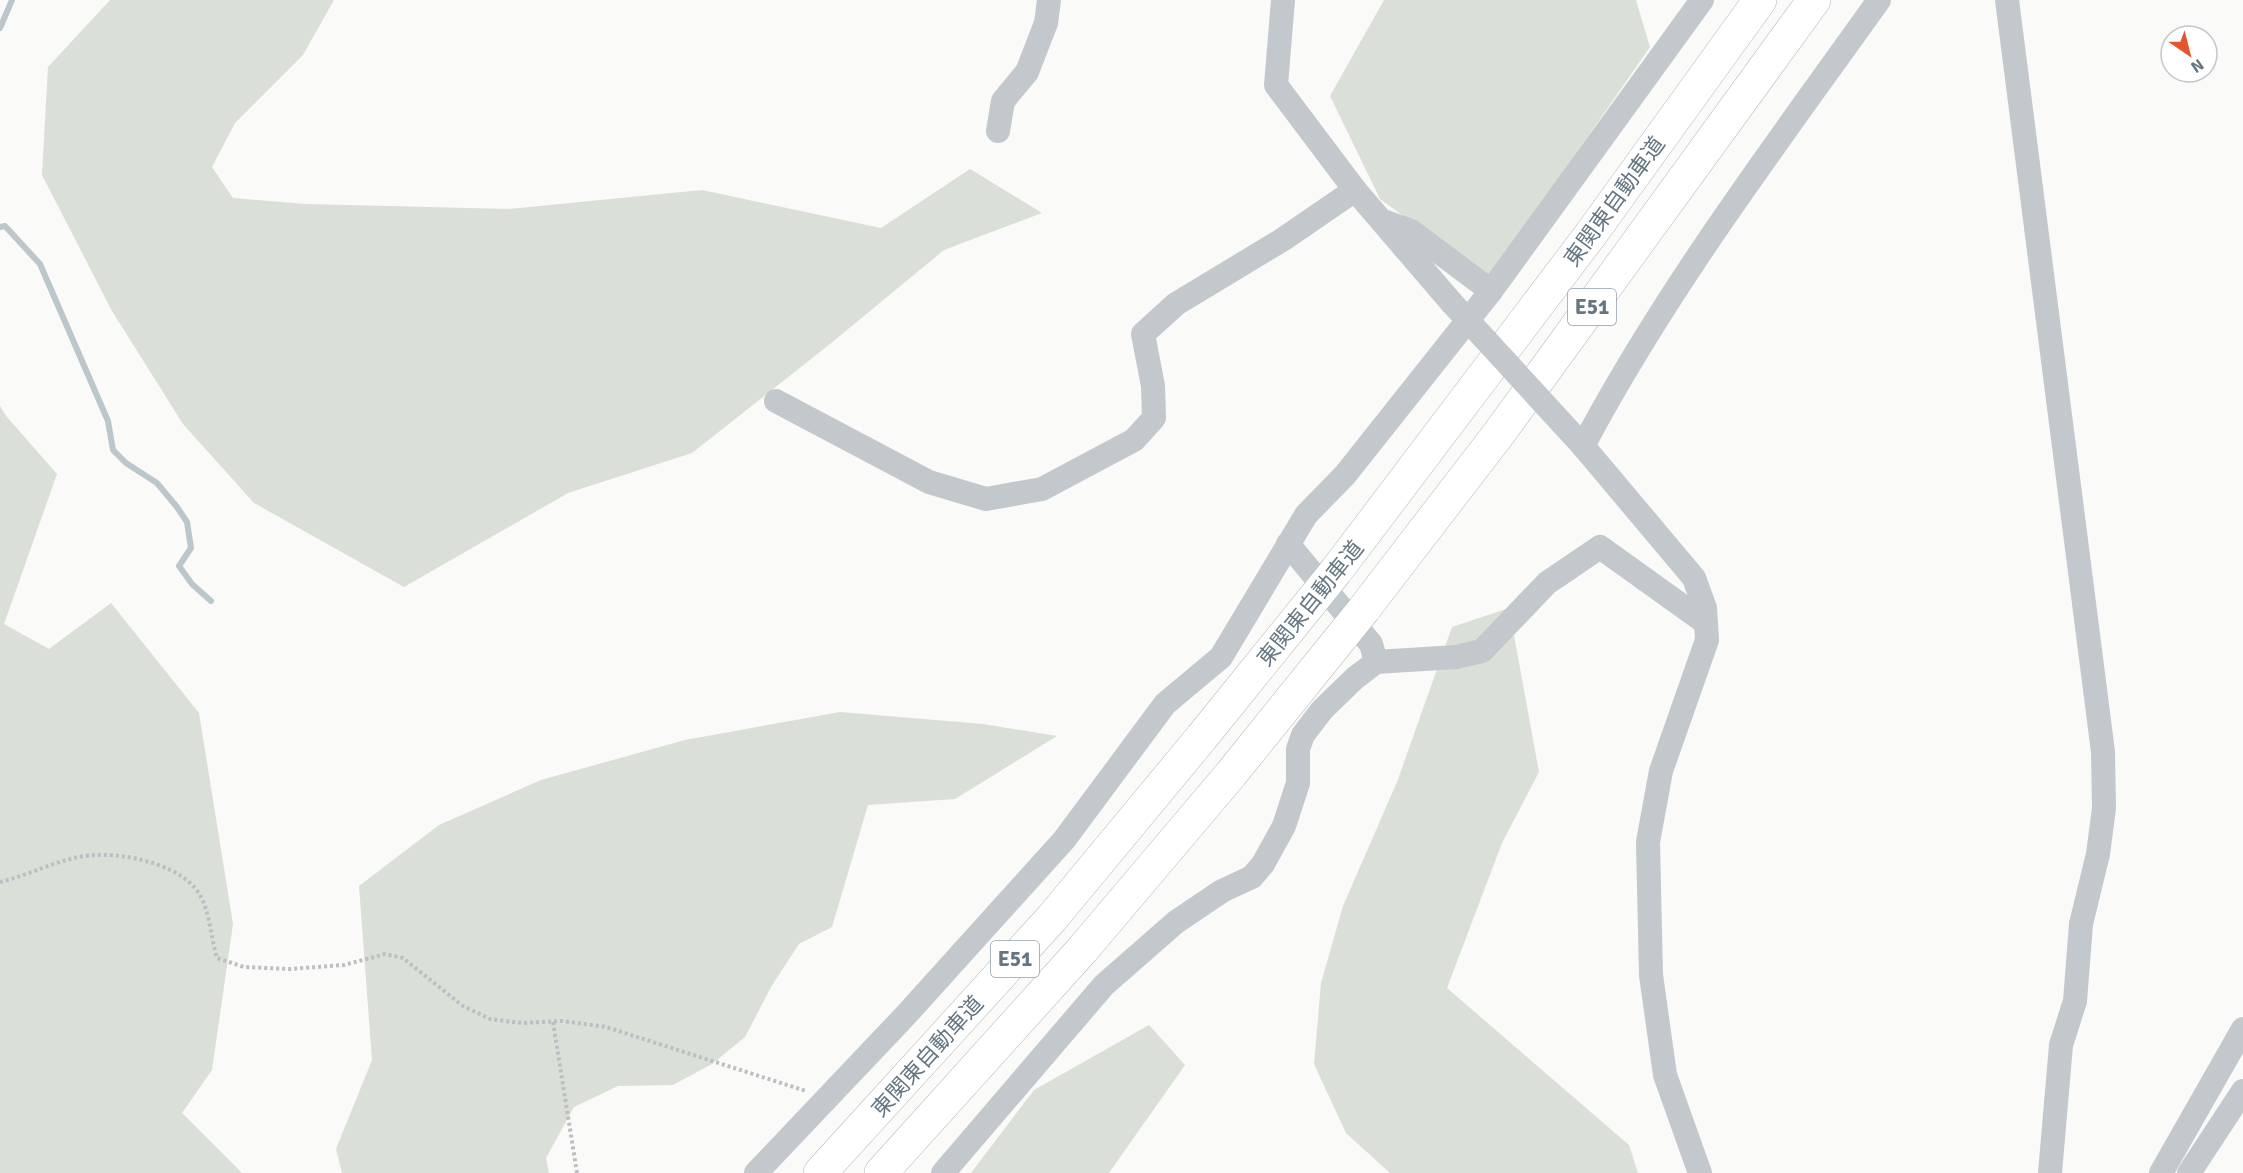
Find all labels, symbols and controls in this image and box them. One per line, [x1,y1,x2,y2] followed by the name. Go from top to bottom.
[2159,24,2219,84] north arrow
[2187,54,2207,77] text: N
[1558,131,1671,272] street label: 東関東自動車道
[1568,289,1616,325] road number: E51
[1251,535,1369,672] street label: 東関東自動車道
[991,941,1039,977] road number: E51
[866,990,989,1123] street label: 東関東自動車道

